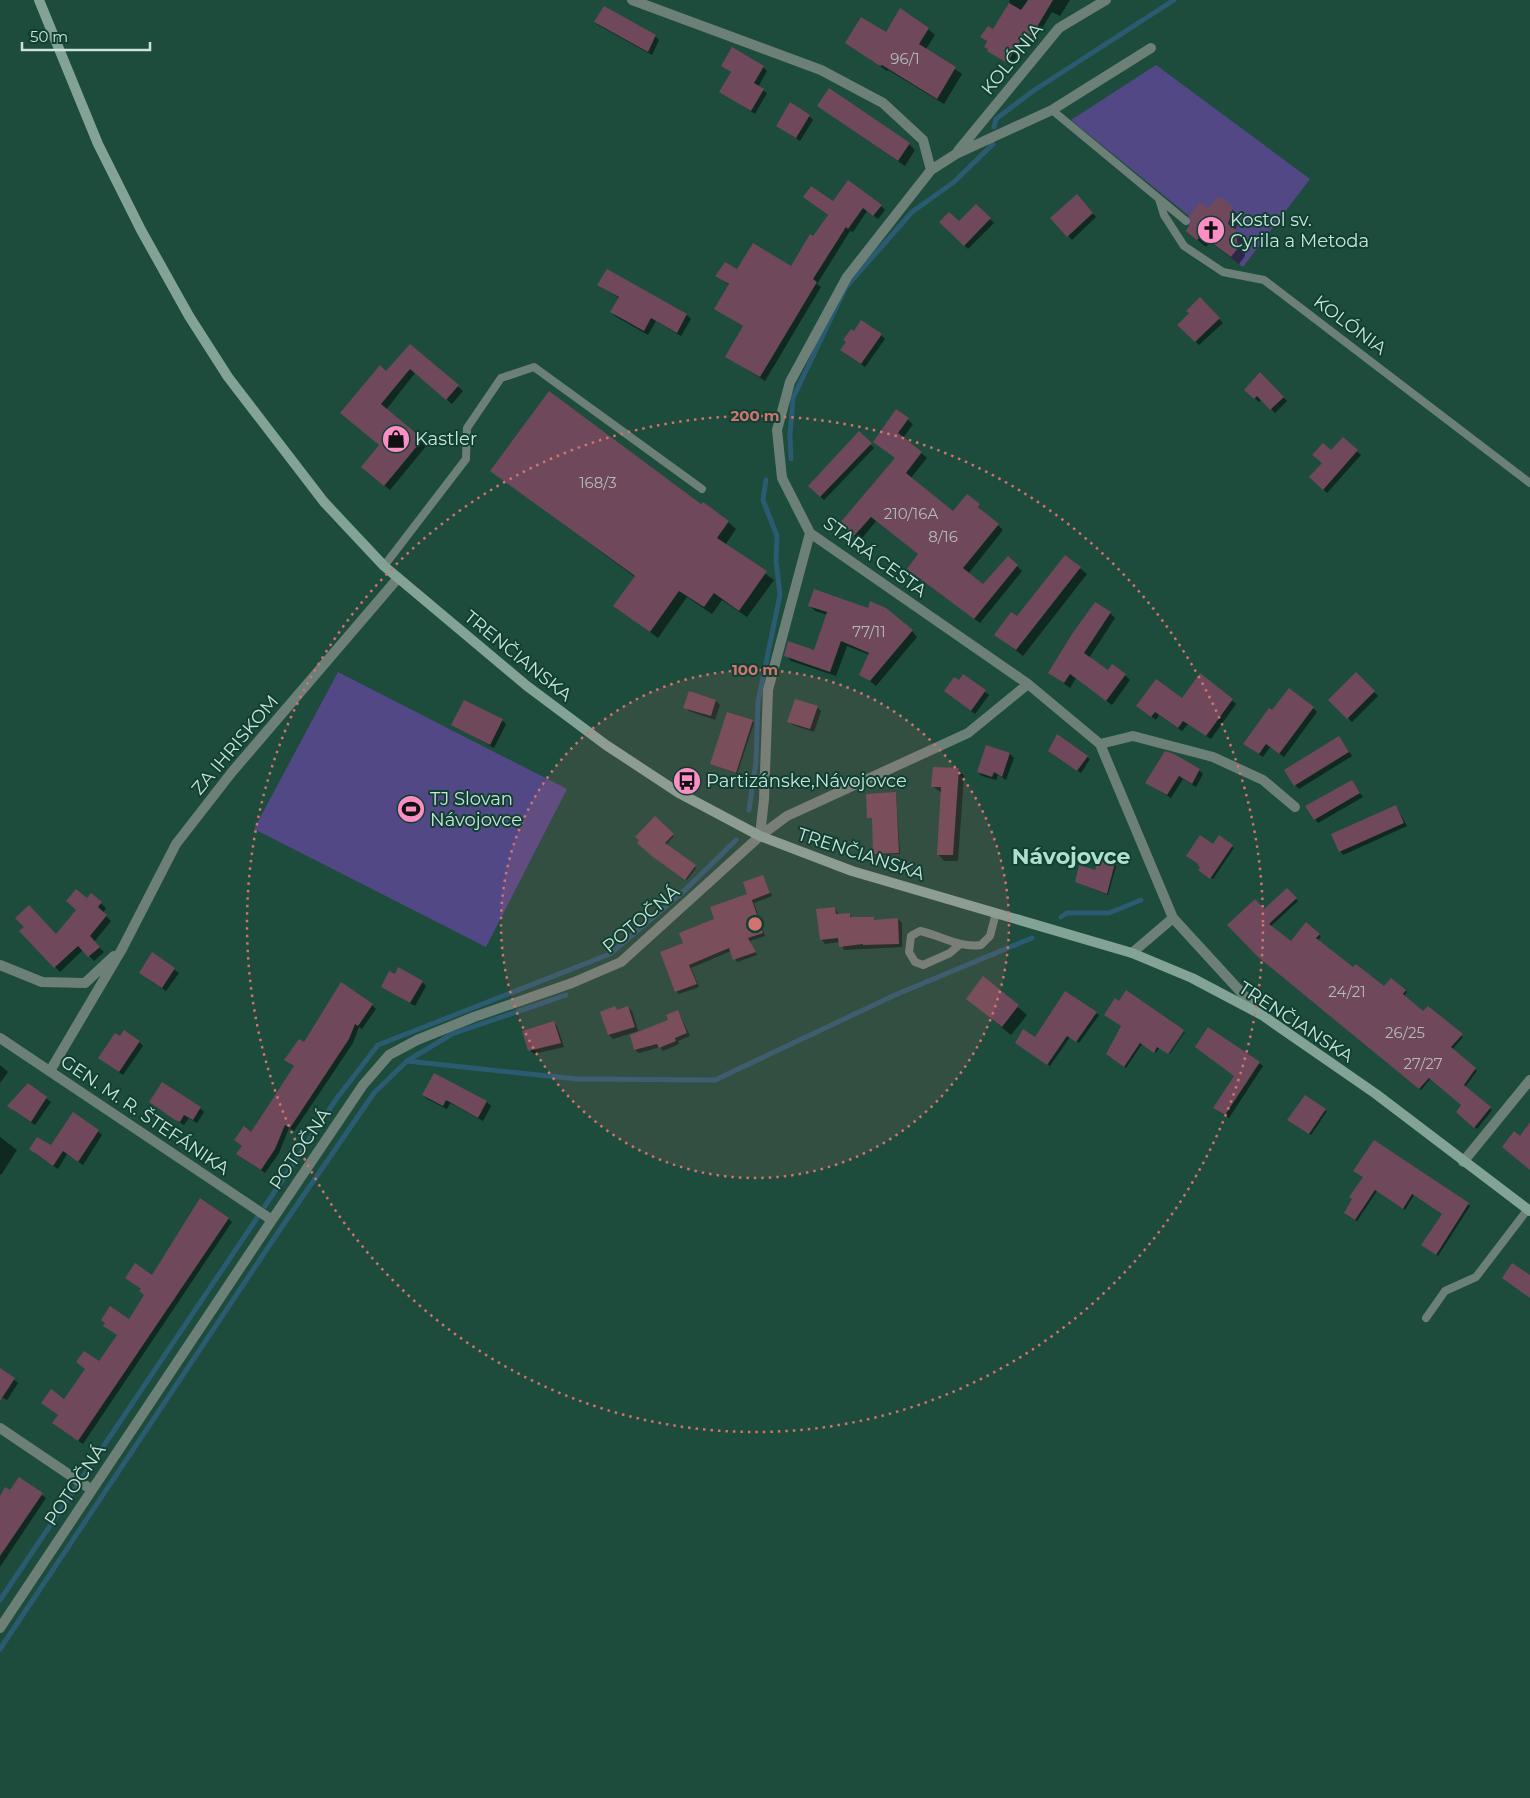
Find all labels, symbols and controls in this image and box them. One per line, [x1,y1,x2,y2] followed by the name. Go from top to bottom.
[977,19,1048,99] street label: KOLÓNIA
[22,20,150,52] scale bar
[30,27,68,46] text: 50 m
[890,49,920,68] house number: 96/1
[1230,209,1369,252] place label: Kostol sv. Cyrila a Metoda
[1196,215,1226,245] church icon: Kostol sv. Cyrila a Metoda
[1309,290,1391,360] street label: KOLÓNIA
[730,406,780,425] text: 200 m
[381,424,411,454] shop icon: Kastler
[415,428,477,450] place label: Kastler
[579,473,617,492] house number: 168/3
[884,504,938,523] house number: 210/16A
[819,512,931,602] street label: STARÁ CESTA
[928,527,958,546] house number: 8/16
[460,606,576,706] street label: TRENČIANSKA
[852,622,886,641] house number: 77/11
[732,660,778,679] text: 100 m
[187,691,283,799] street label: ZA IHRISKOM
[672,766,702,796] bus stop icon: Partizánske,Návojovce
[706,770,907,792] place label: Partizánske,Návojovce
[430,788,522,831] place label: TJ Slovan Návojovce
[396,794,426,824] sports icon: TJ Slovan Návojovce
[795,823,927,885] street label: TRENČIANSKA
[1012,843,1130,870] district label: Návojovce
[598,880,684,957] street label: POTOČNÁ
[746,915,764,933] centre of rings
[1235,977,1357,1067] street label: TRENČIANSKA
[1328,982,1366,1001] house number: 24/21
[1385,1023,1425,1042] house number: 26/25
[57,1050,234,1180] street label: GEN. M. R. ŠTEFÁNIKA
[1403,1054,1443,1073] house number: 27/27
[265,1104,335,1194] street label: POTOČNÁ
[40,1440,110,1530] street label: POTOČNÁ

